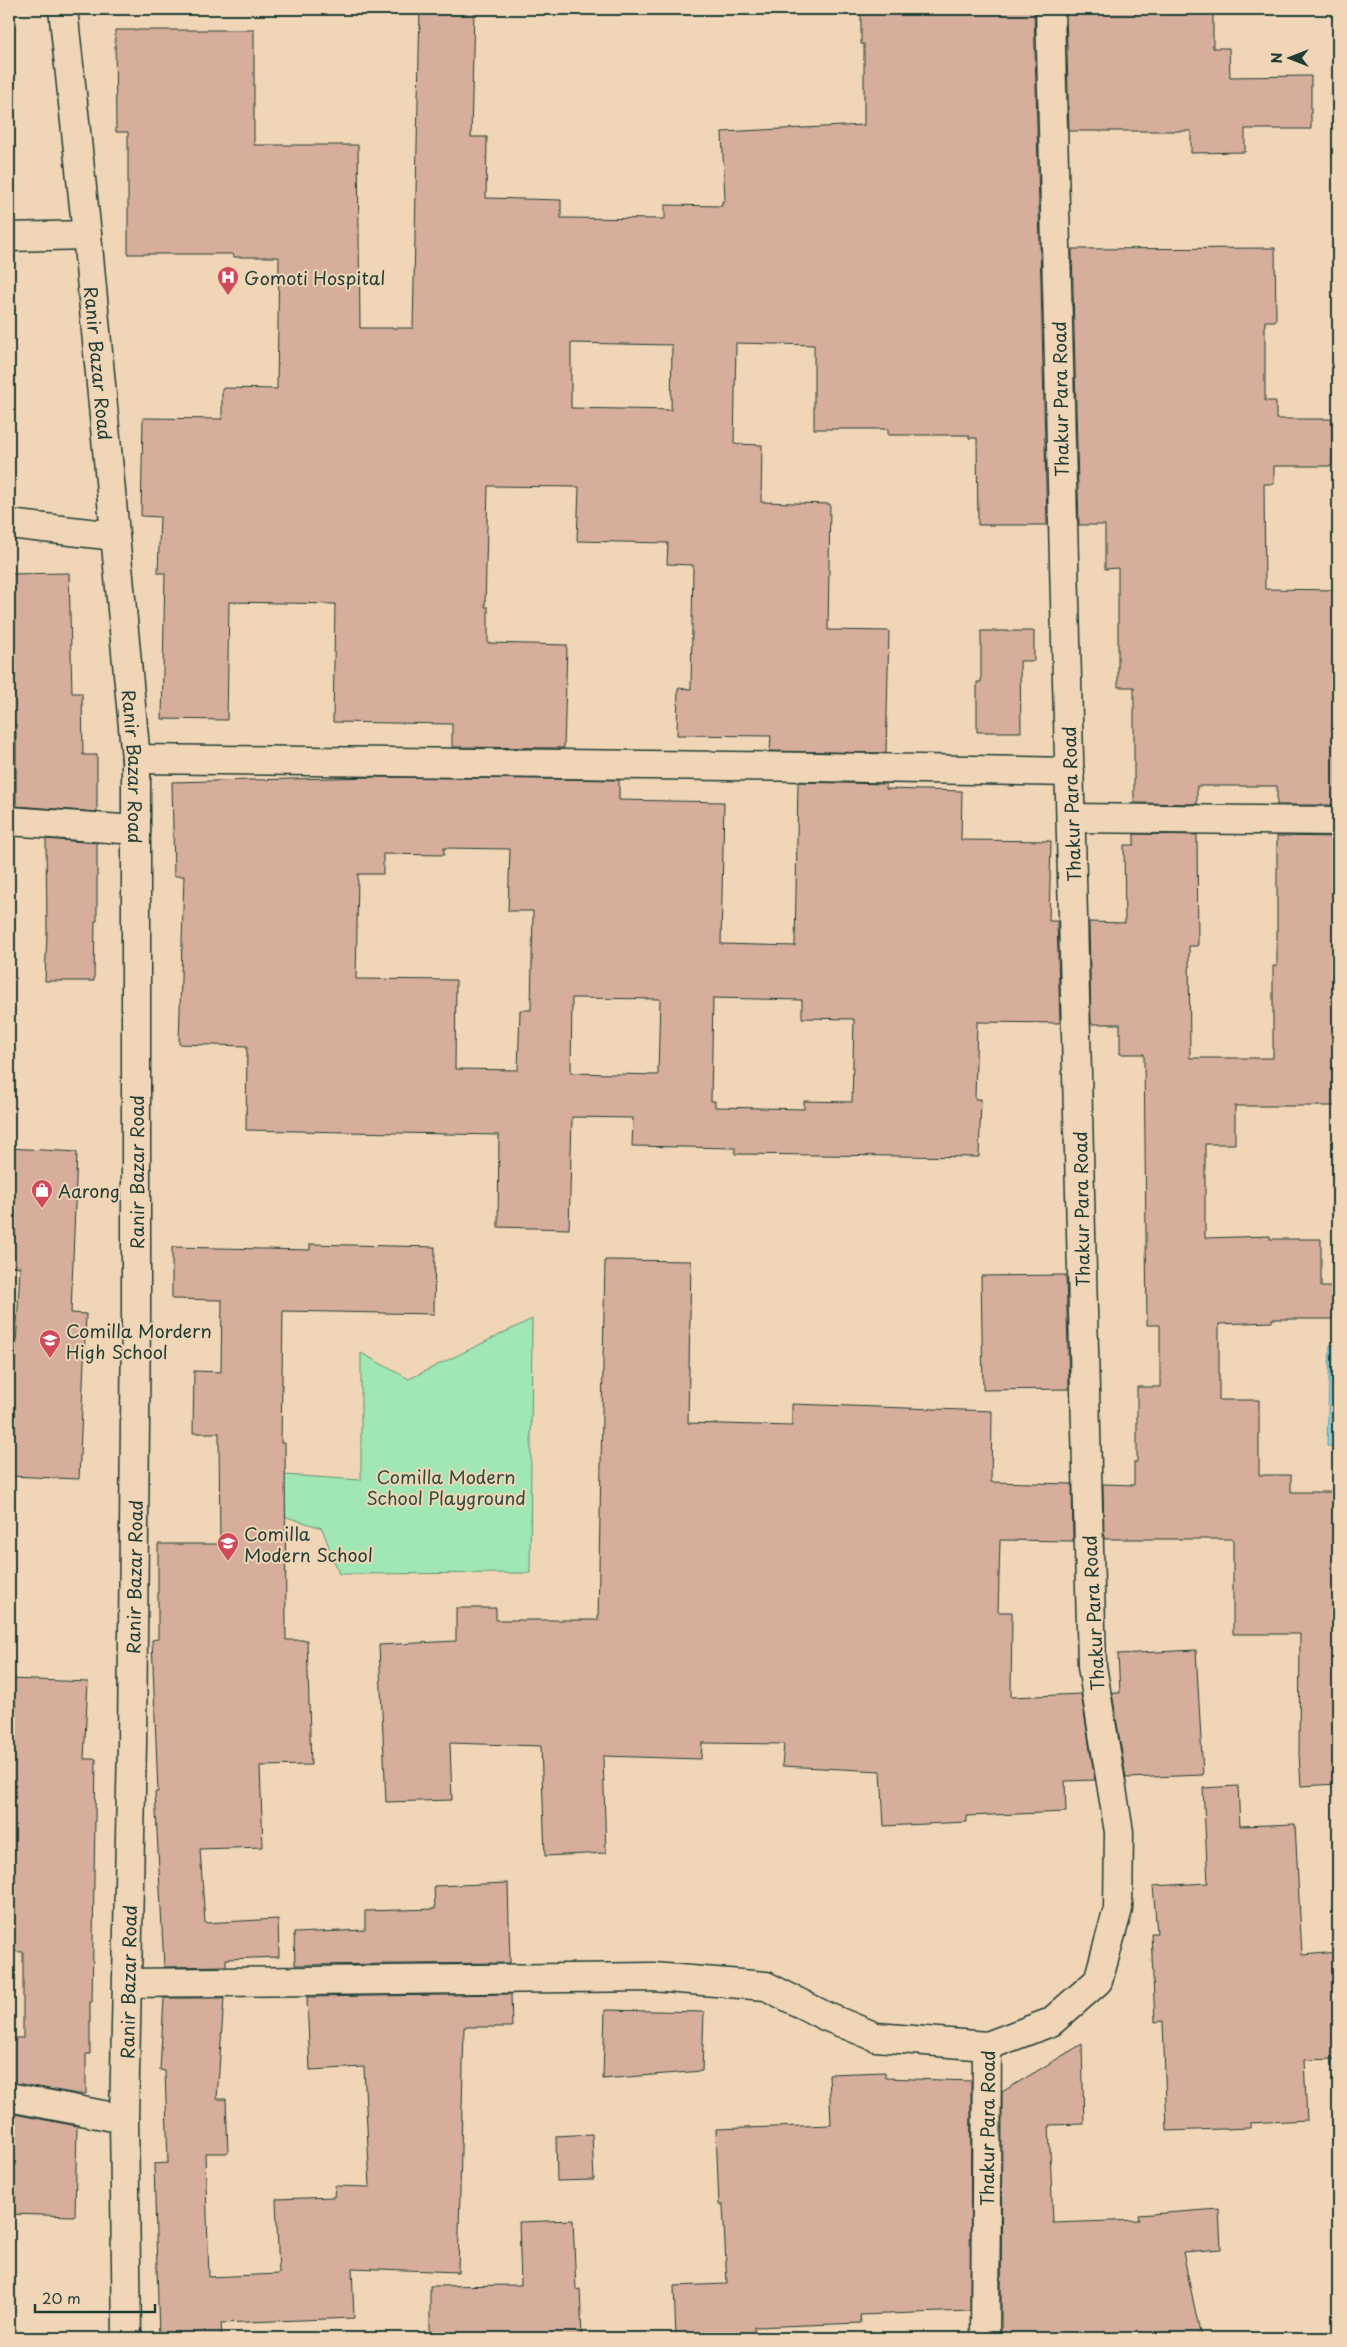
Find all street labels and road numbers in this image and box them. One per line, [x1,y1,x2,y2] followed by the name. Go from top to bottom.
[78,285,120,441] street label: Ranir Bazar Road
[1045,321,1075,477] street label: Thakur Para Road
[116,688,150,844] street label: Ranir Bazar Road
[1055,726,1087,882] street label: Thakur Para Road
[123,1095,150,1249] street label: Ranir Bazar Road
[1066,1131,1096,1287] street label: Thakur Para Road
[119,1500,149,1654] street label: Ranir Bazar Road
[1075,1535,1111,1691] street label: Thakur Para Road
[113,1905,143,2059] street label: Ranir Bazar Road
[972,2050,1000,2206] street label: Thakur Para Road

